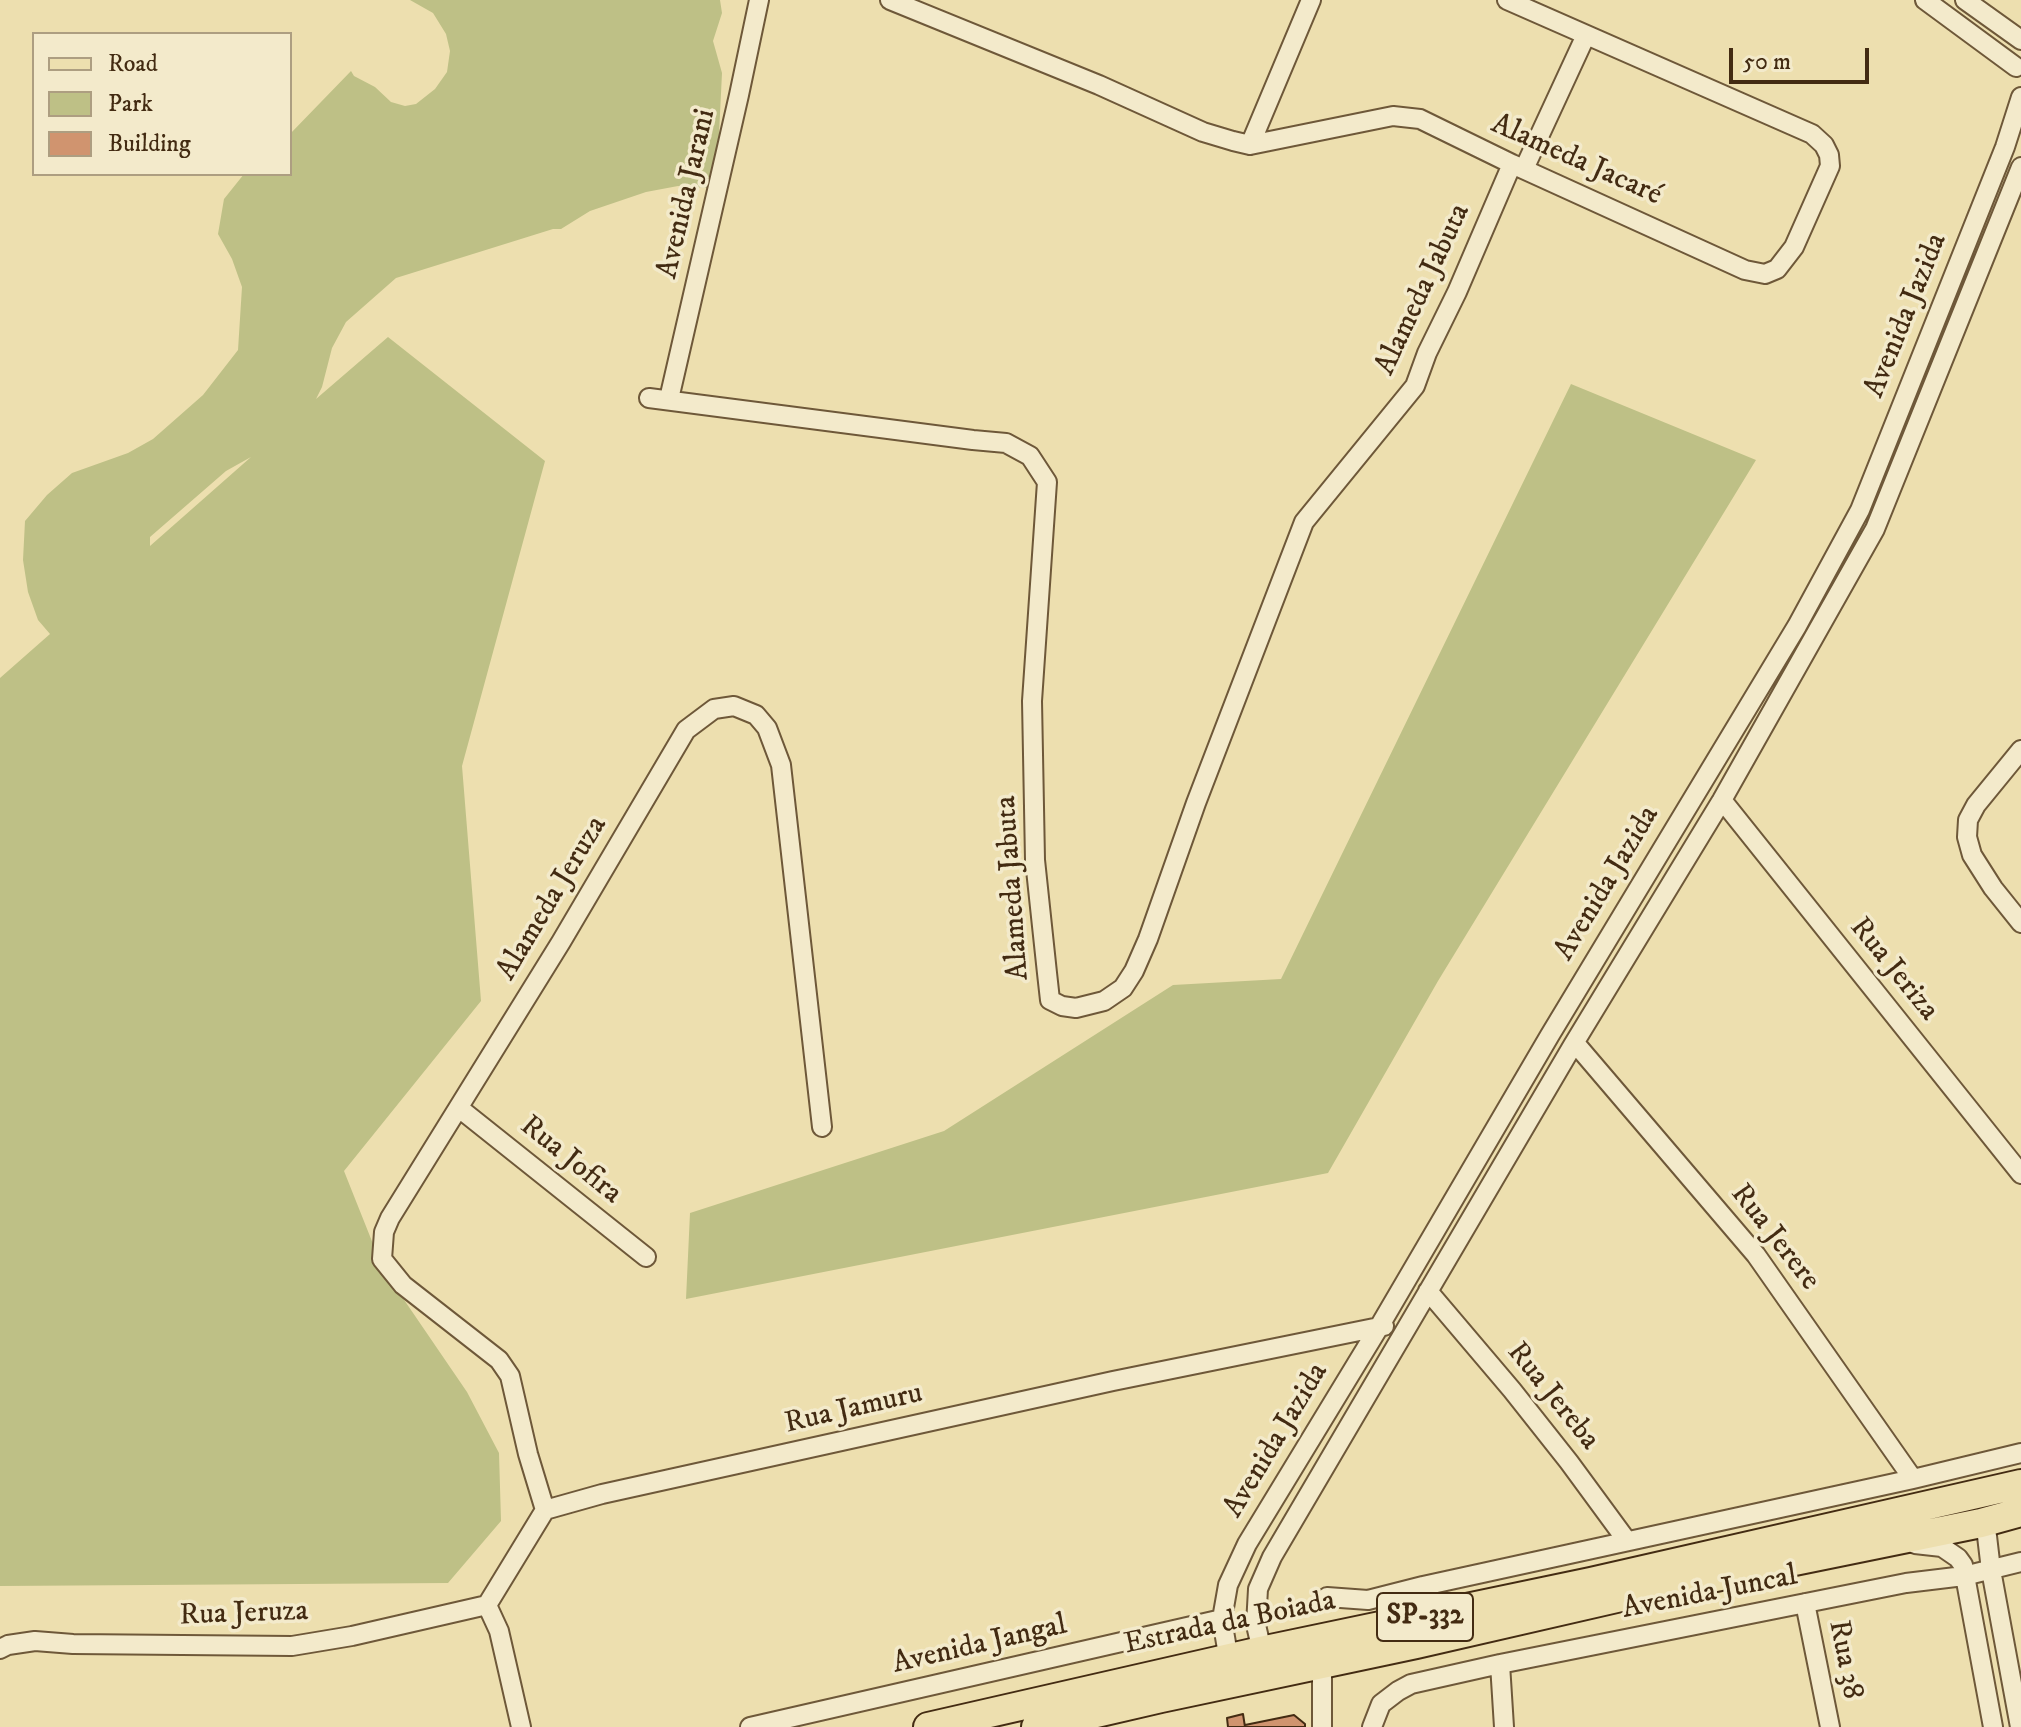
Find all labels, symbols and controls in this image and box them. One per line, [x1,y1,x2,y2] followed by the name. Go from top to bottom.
[32,32,292,176] legend
[1733,32,1873,82] scale bar
[1743,47,1791,77] text: 50 m
[108,49,158,79] text: Road
[108,89,153,119] text: Park
[651,106,725,282] street label: Avenida Jarani
[1485,107,1667,215] street label: Alameda Jacaré
[108,129,191,159] text: Building
[1369,199,1479,381] street label: Alameda Jabuta
[1858,229,1956,403] street label: Avenida Jazida
[990,795,1038,981] street label: Alameda Jabuta
[1548,800,1668,968] street label: Avenida Jazida
[490,810,616,988] street label: Alameda Jeruza
[1841,911,1945,1029] street label: Rua Jeriza
[512,1109,628,1213] street label: Rua Jofira
[1721,1178,1827,1298] street label: Rua Jerere
[1498,1336,1606,1458] street label: Rua Jereba
[1217,1357,1337,1525] street label: Avenida Jazida
[782,1377,926,1443] street label: Rua Jamuru
[1619,1559,1801,1629] street label: Avenida Juncal
[1121,1584,1339,1664] street label: Estrada da Boiada
[1377,1593,1473,1641] road number: SP-332
[179,1595,309,1635] street label: Rua Jeruza
[889,1608,1071,1684] street label: Avenida Jangal
[1819,1617,1869,1703] street label: Rua 38

